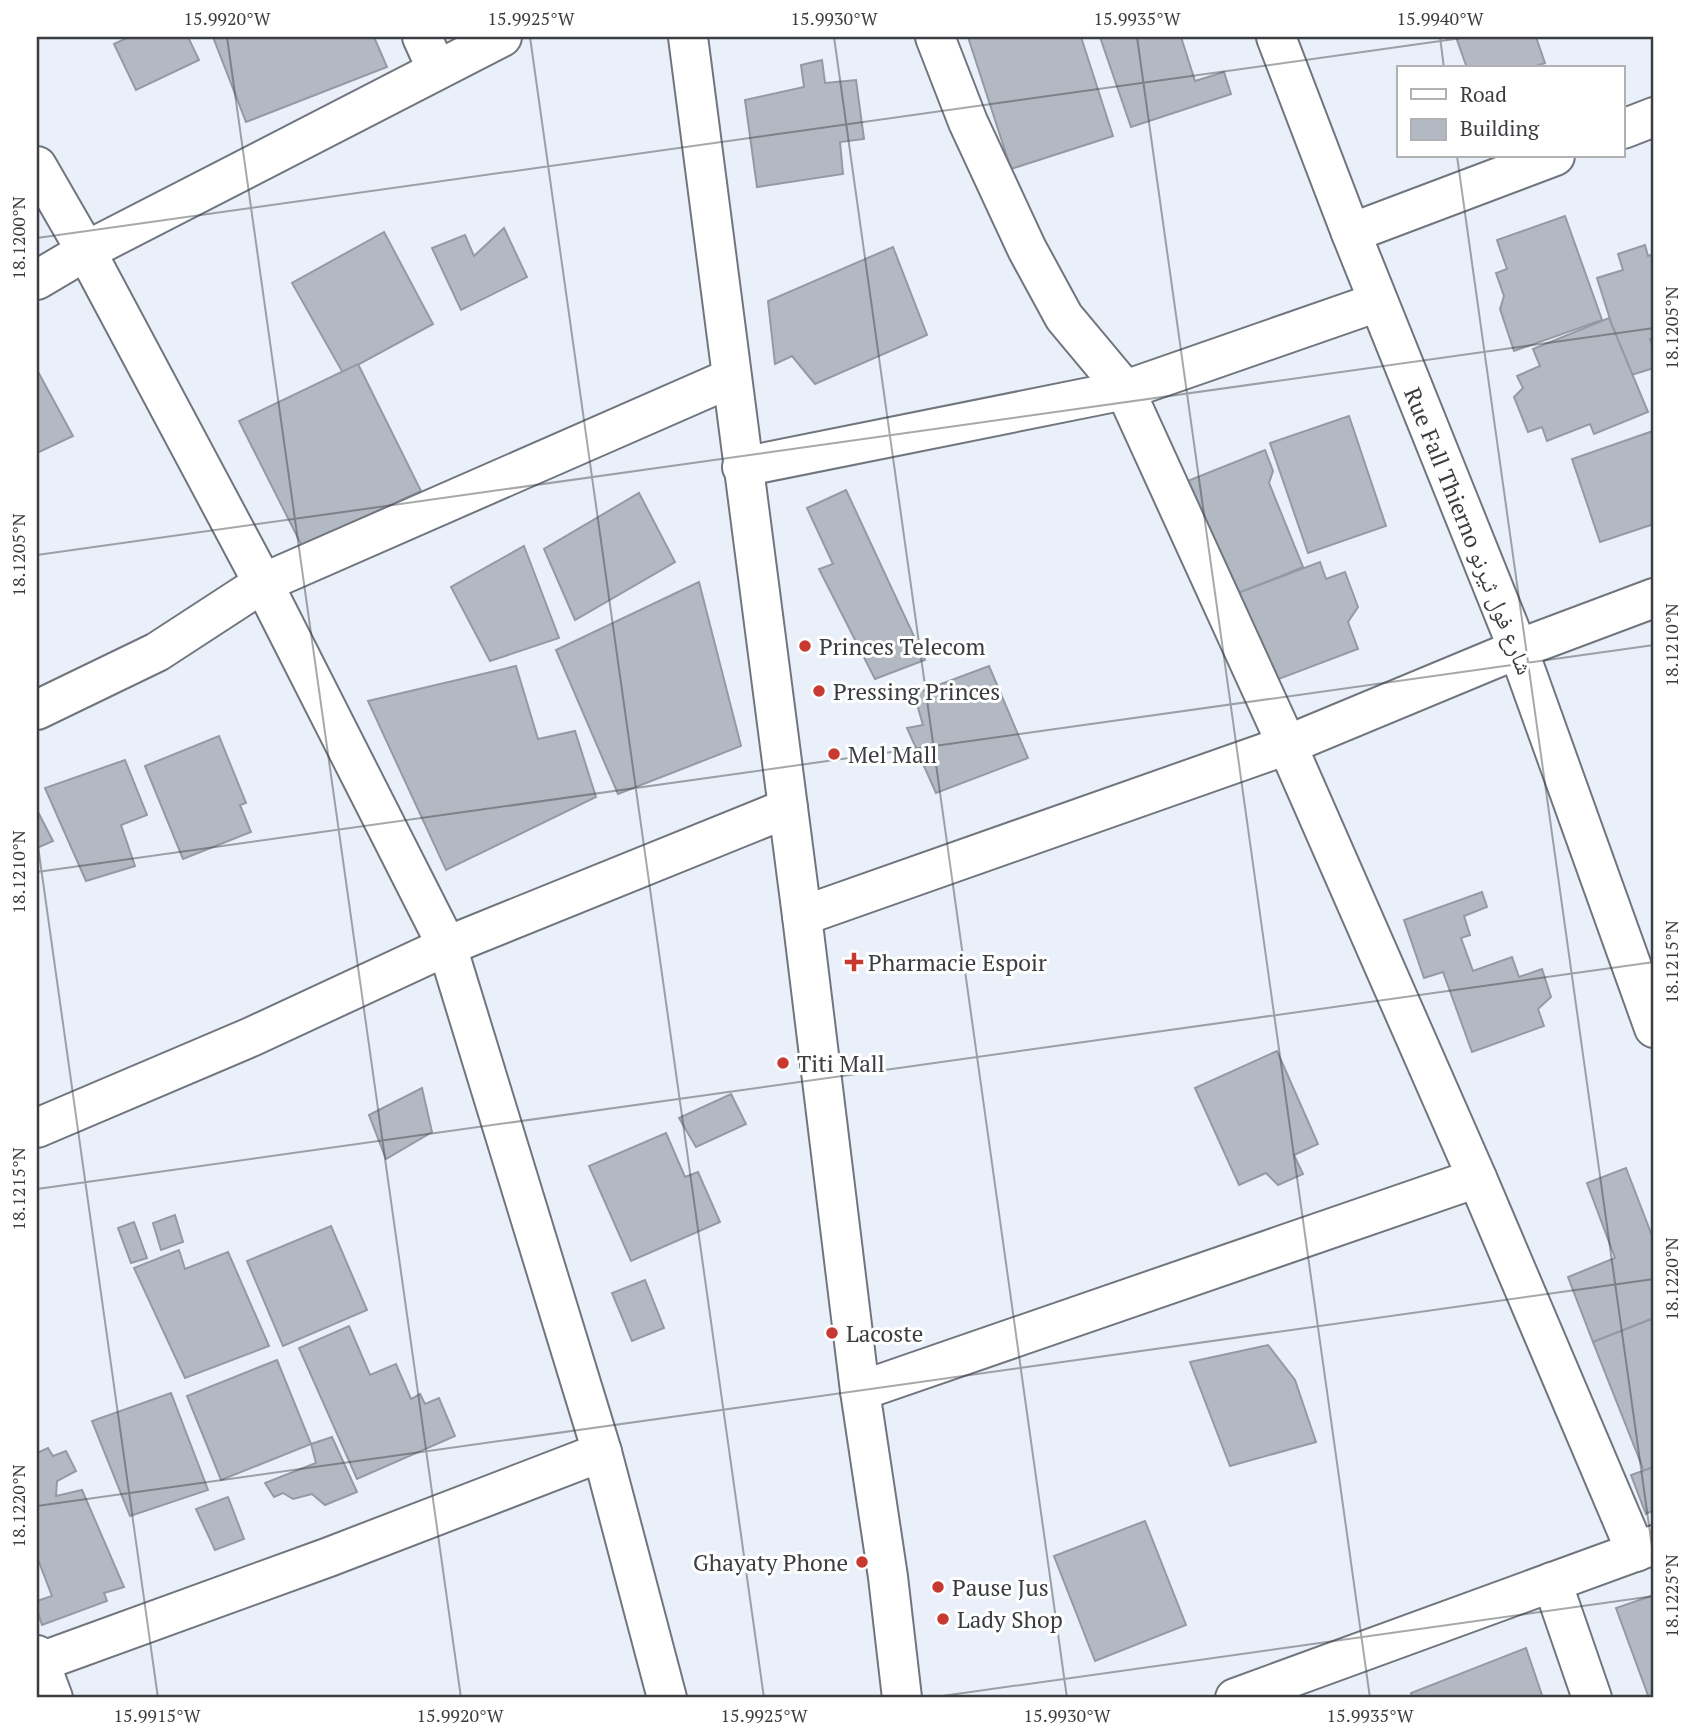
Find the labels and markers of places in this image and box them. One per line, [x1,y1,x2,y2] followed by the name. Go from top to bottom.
[819,631,985,662] place label: Princes Telecom
[797,638,813,654] marker: Princes Telecom
[833,676,1000,707] place label: Pressing Princes
[811,683,827,699] marker: Pressing Princes
[848,739,938,770] place label: Mel Mall
[826,746,842,762] marker: Mel Mall
[868,947,1047,978] place label: Pharmacie Espoir
[846,954,862,970] marker: Pharmacie Espoir
[797,1048,885,1079] place label: Titi Mall
[775,1055,791,1071] marker: Titi Mall
[846,1318,923,1349] place label: Lacoste
[824,1325,840,1341] marker: Lacoste
[693,1547,848,1578] place label: Ghayaty Phone
[854,1554,870,1570] marker: Ghayaty Phone
[952,1572,1049,1603] place label: Pause Jus
[930,1579,946,1595] marker: Pause Jus
[957,1604,1063,1635] place label: Lady Shop
[935,1611,951,1627] marker: Lady Shop

